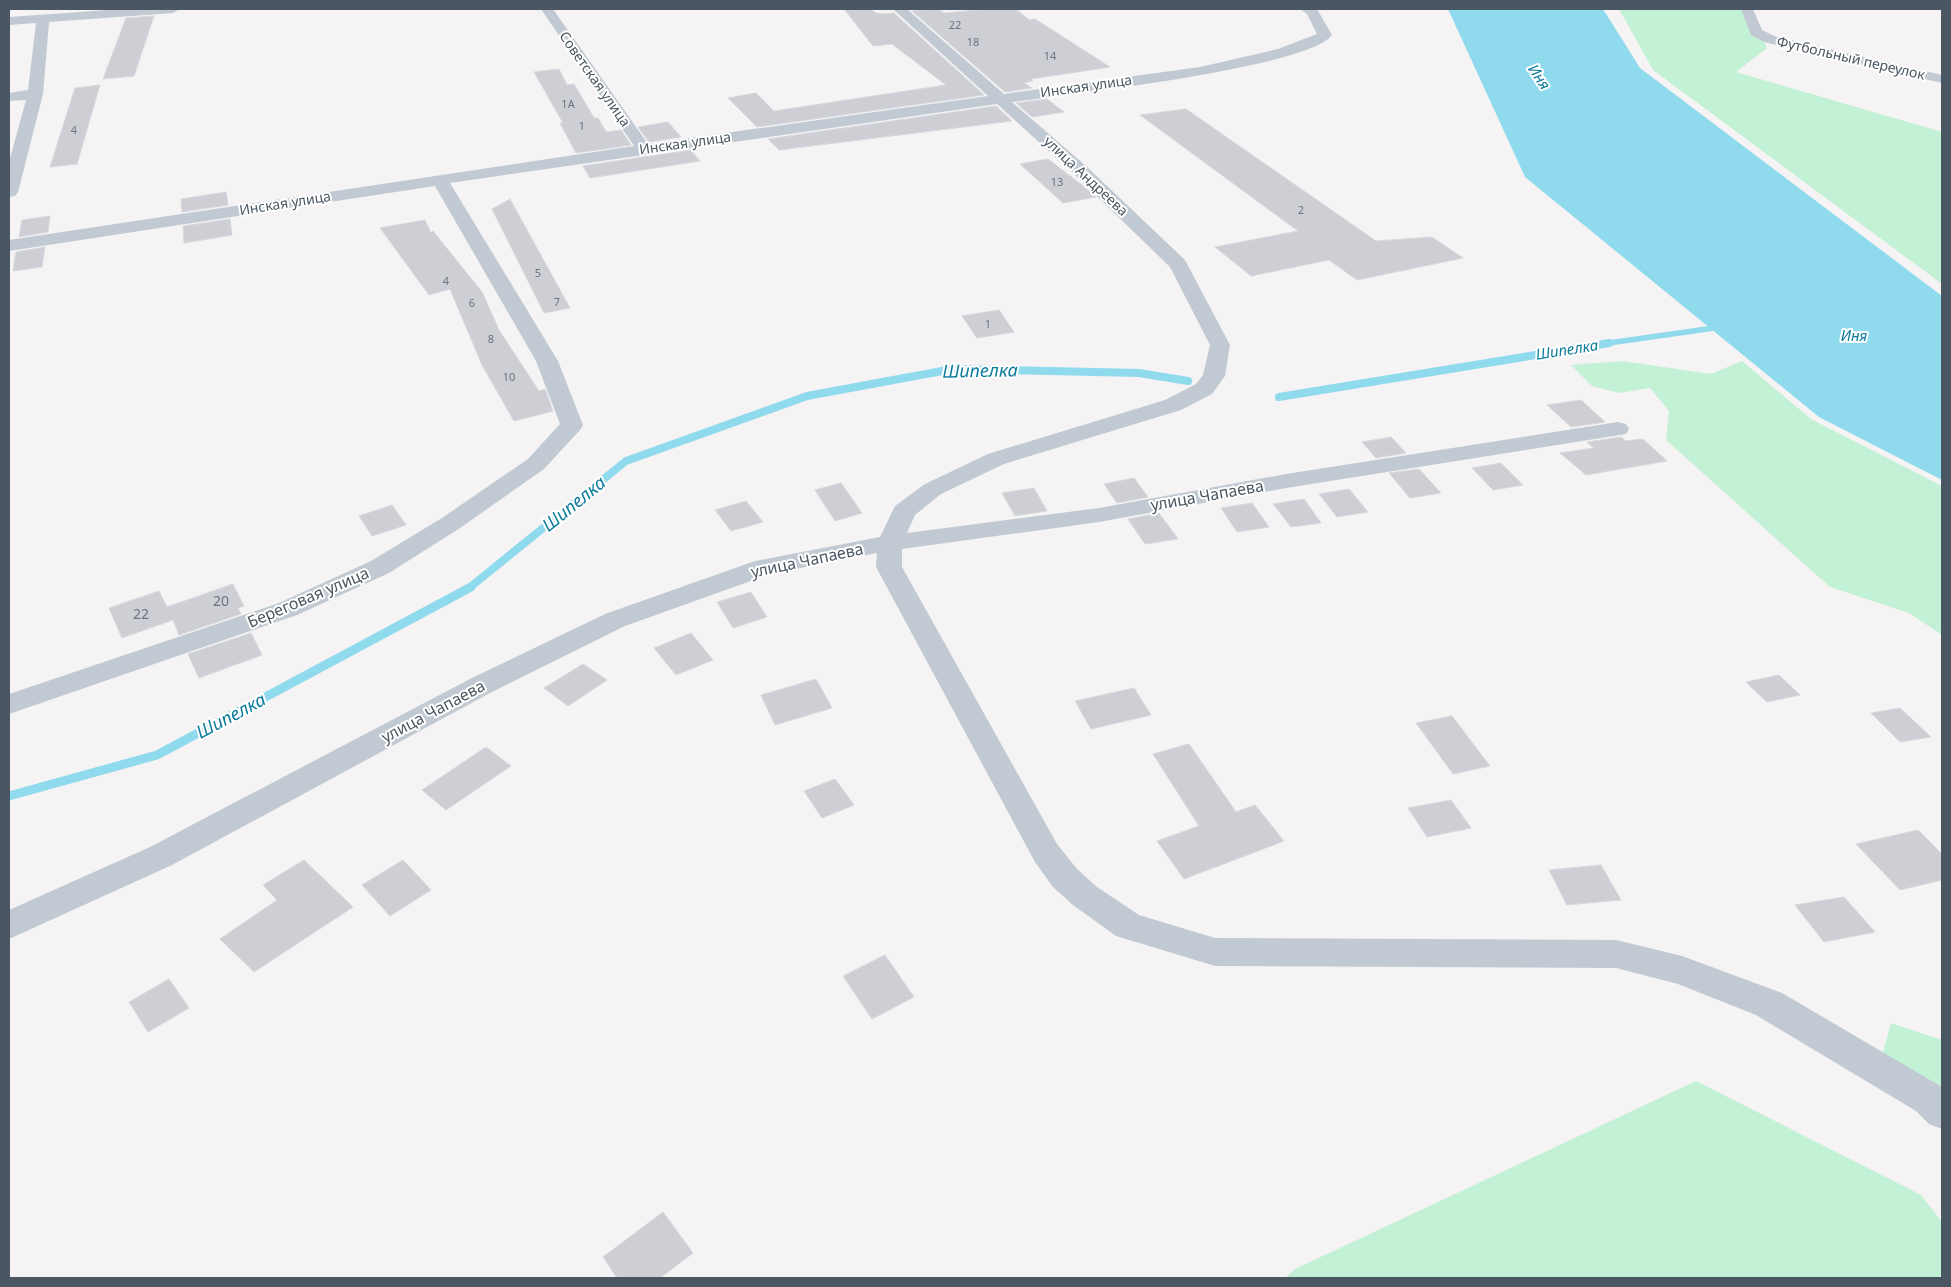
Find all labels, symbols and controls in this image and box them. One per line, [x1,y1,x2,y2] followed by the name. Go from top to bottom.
[949,17,961,32] house number: 22
[555,27,635,130] street label: Советская улица
[1775,31,1928,84] street label: Футбольный переулок
[967,34,979,49] house number: 18
[1044,48,1057,63] house number: 14
[1524,60,1556,93] water label: Иня
[1039,70,1133,101] street label: Инская улица
[561,96,576,111] house number: 1А
[579,118,585,133] house number: 1
[71,122,78,137] house number: 4
[638,127,732,158] street label: Инская улица
[1040,132,1133,220] street label: улица Андреева
[1051,174,1063,189] house number: 13
[238,186,332,219] street label: Инская улица
[1298,202,1304,217] house number: 2
[535,265,541,280] house number: 5
[443,273,450,288] house number: 4
[554,294,560,309] house number: 7
[469,295,475,310] house number: 6
[985,316,991,331] house number: 1
[1841,325,1868,345] water label: Иня
[488,331,494,346] house number: 8
[1534,334,1600,364] water label: Шипелка
[942,357,1018,383] water label: Шипелка
[503,369,515,384] house number: 10
[536,470,610,536] water label: Шипелка
[1149,474,1265,516] street label: улица Чапаева
[749,537,865,583] street label: улица Чапаева
[244,561,372,633] street label: Береговая улица
[213,591,229,610] house number: 20
[133,604,149,623] house number: 22
[377,674,489,748] street label: улица Чапаева
[192,687,269,743] water label: Шипелка

